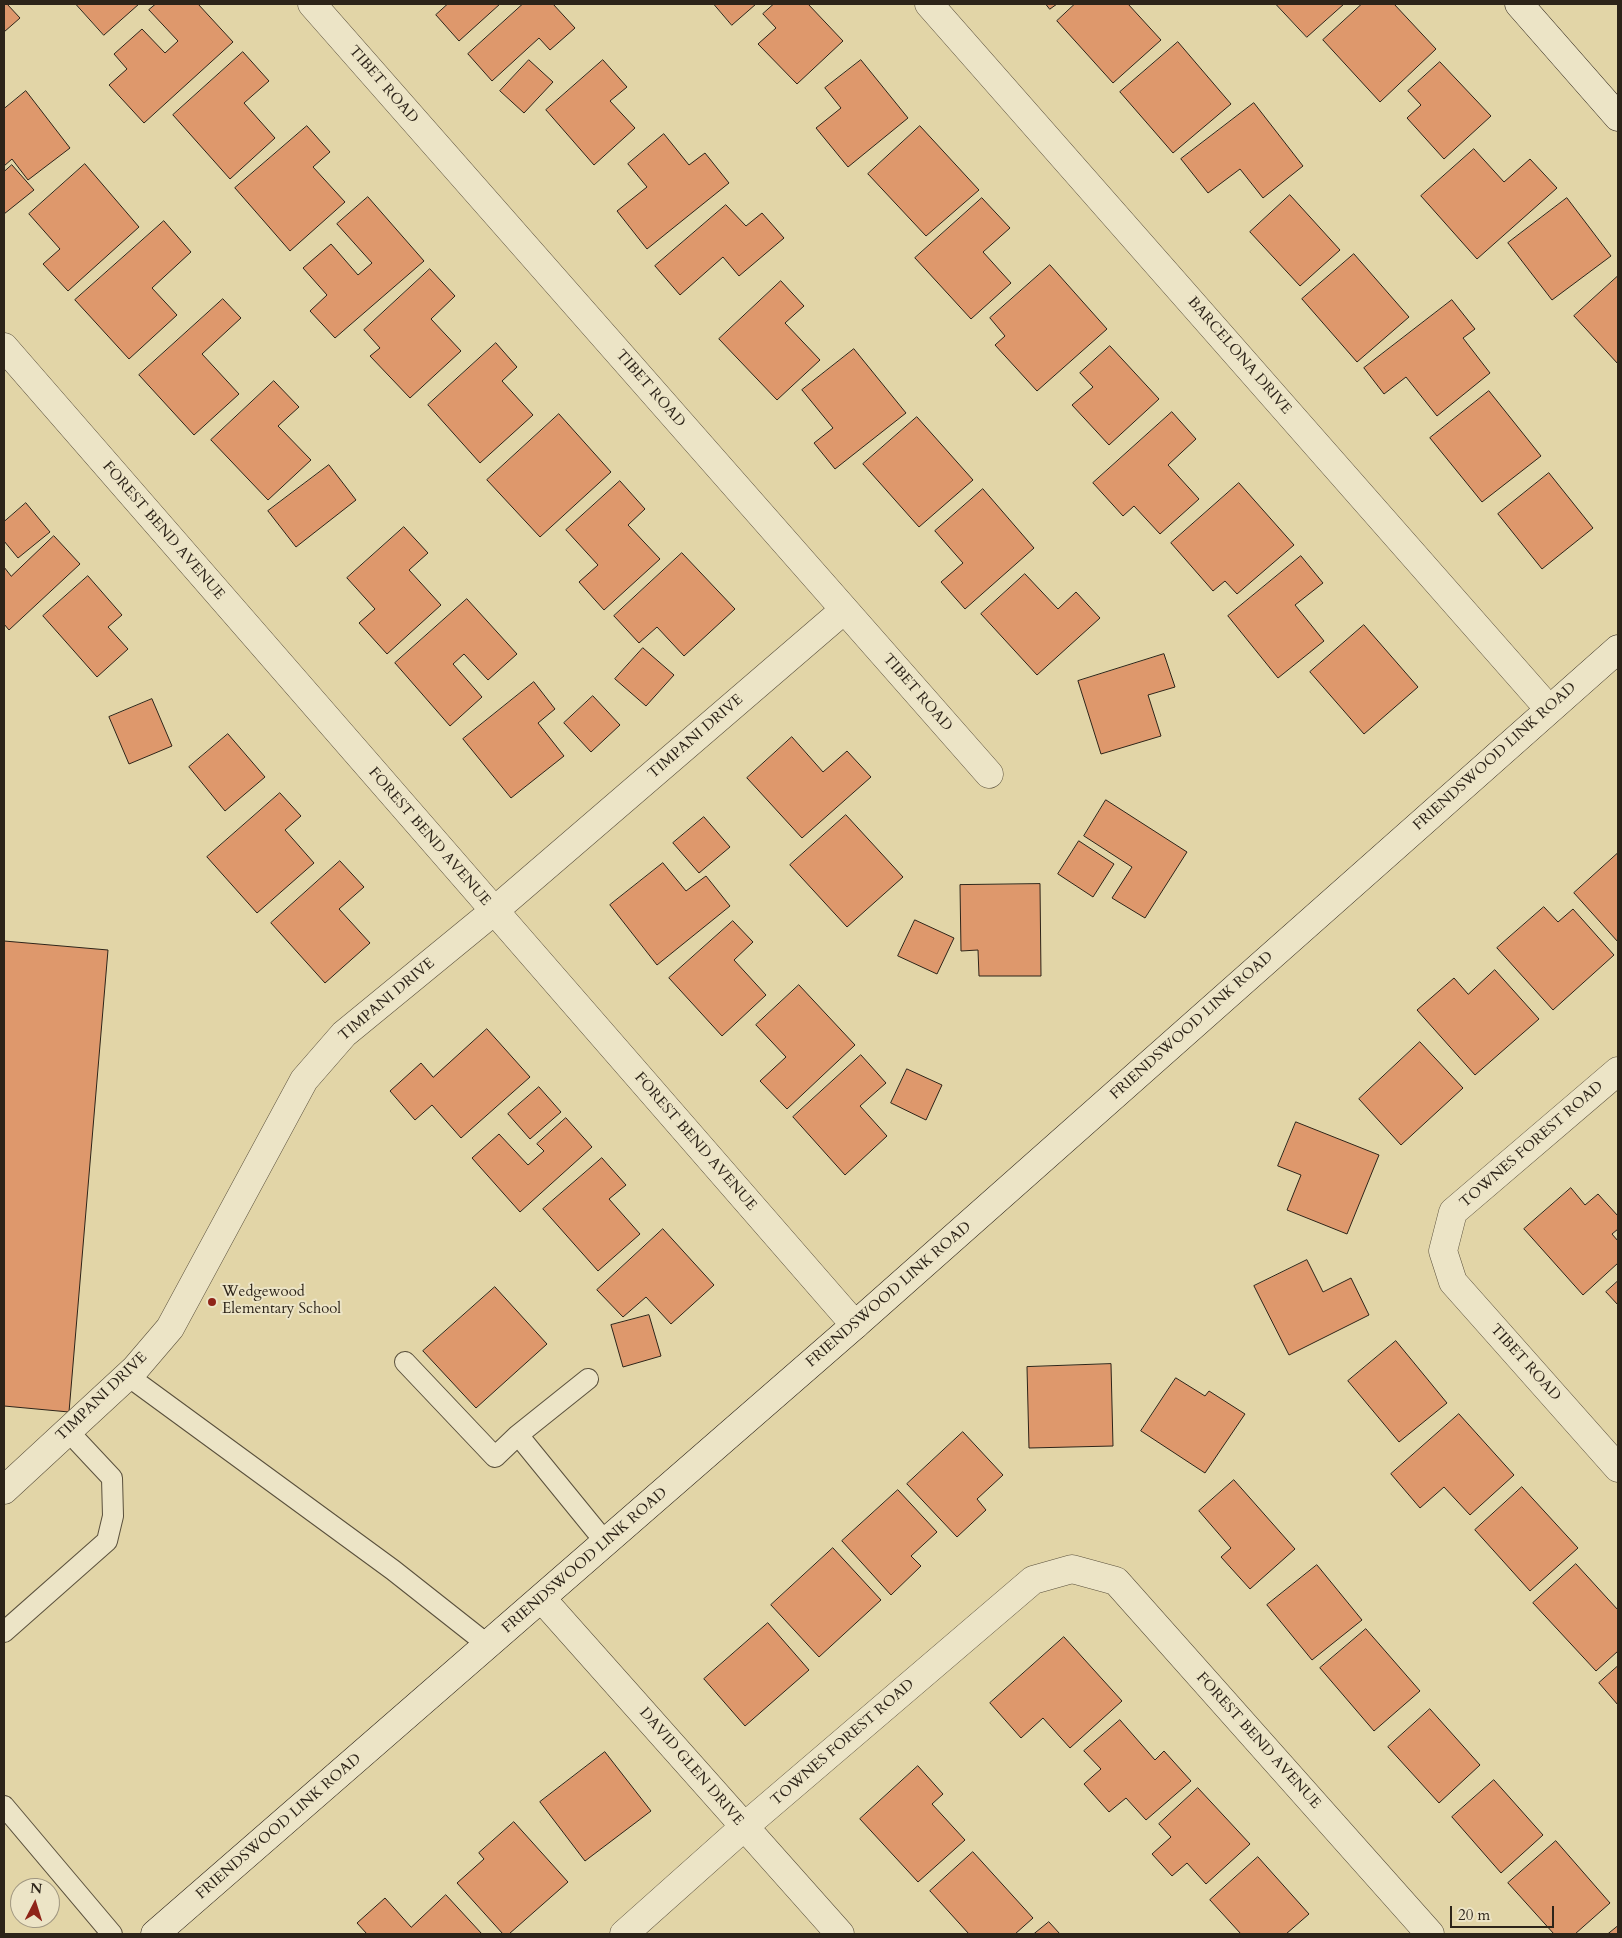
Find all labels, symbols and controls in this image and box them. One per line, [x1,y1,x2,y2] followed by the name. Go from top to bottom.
[344,43,422,127] street label: TIBET ROAD
[1183,294,1295,418] street label: BARCELONA DRIVE
[611,347,689,431] street label: TIBET ROAD
[98,458,228,604] street label: FOREST BEND AVENUE
[878,651,956,735] street label: TIBET ROAD
[1410,679,1580,835] street label: FRIENDSWOOD LINK ROAD
[645,691,747,783] street label: TIMPANI DRIVE
[364,764,494,910] street label: FOREST BEND AVENUE
[1107,948,1277,1104] street label: FRIENDSWOOD LINK ROAD
[335,955,439,1045] street label: TIMPANI DRIVE
[630,1069,760,1215] street label: FOREST BEND AVENUE
[1457,1078,1607,1212] street label: TOWNES FOREST ROAD
[803,1218,975,1372] street label: FRIENDSWOOD LINK ROAD
[222,1284,341,1319] place label: Wedgewood Elementary School
[206,1296,218,1308] marker: Wedgewood Elementary School
[1486,1321,1564,1405] street label: TIBET ROAD
[53,1349,151,1445] street label: TIMPANI DRIVE
[499,1484,671,1638] street label: FRIENDSWOOD LINK ROAD
[1192,1669,1324,1813] street label: FOREST BEND AVENUE
[768,1676,918,1810] street label: TOWNES FOREST ROAD
[635,1704,747,1830] street label: DAVID GLEN DRIVE
[193,1750,365,1904] street label: FRIENDSWOOD LINK ROAD
[10,1878,60,1928] north arrow
[29,1879,43,1899] text: N
[1452,1896,1556,1928] scale bar
[1458,1905,1490,1925] text: 20 m

